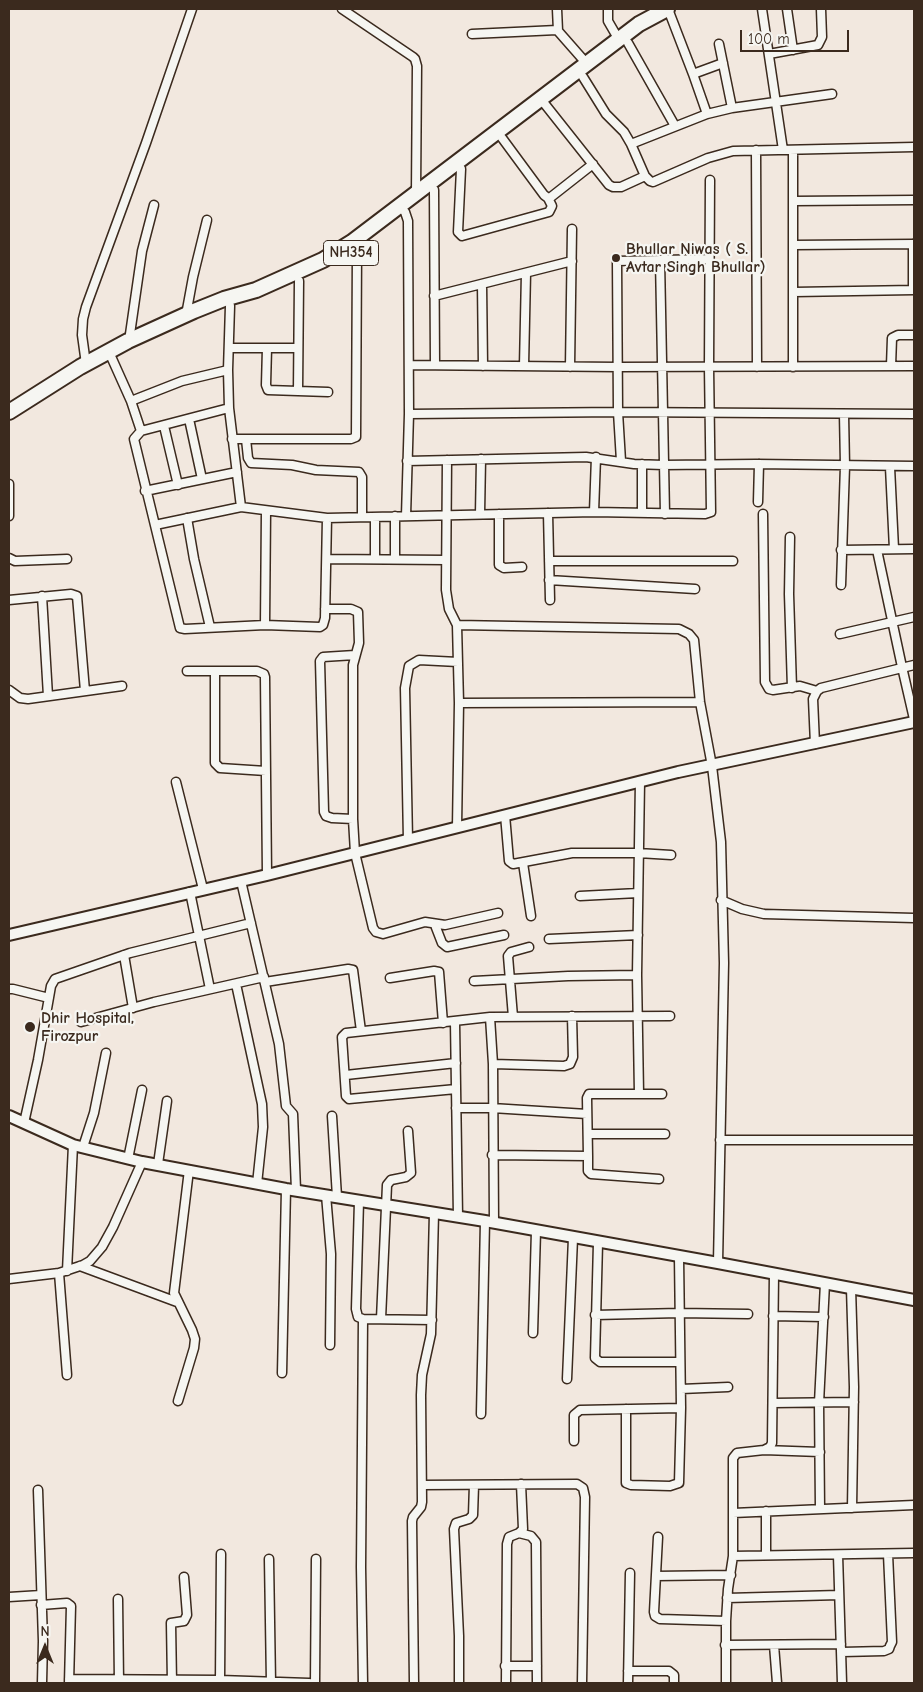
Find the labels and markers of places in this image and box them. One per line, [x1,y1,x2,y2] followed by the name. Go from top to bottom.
[626,239,765,277] place label: Bhullar Niwas ( S. Avtar Singh Bhullar)
[610,252,622,264] marker: Bhullar Niwas ( S. Avtar Singh Bhullar)
[41,1008,134,1046] place label: Dhir Hospital, Firozpur
[23,1020,37,1034] marker: Dhir Hospital, Firozpur

